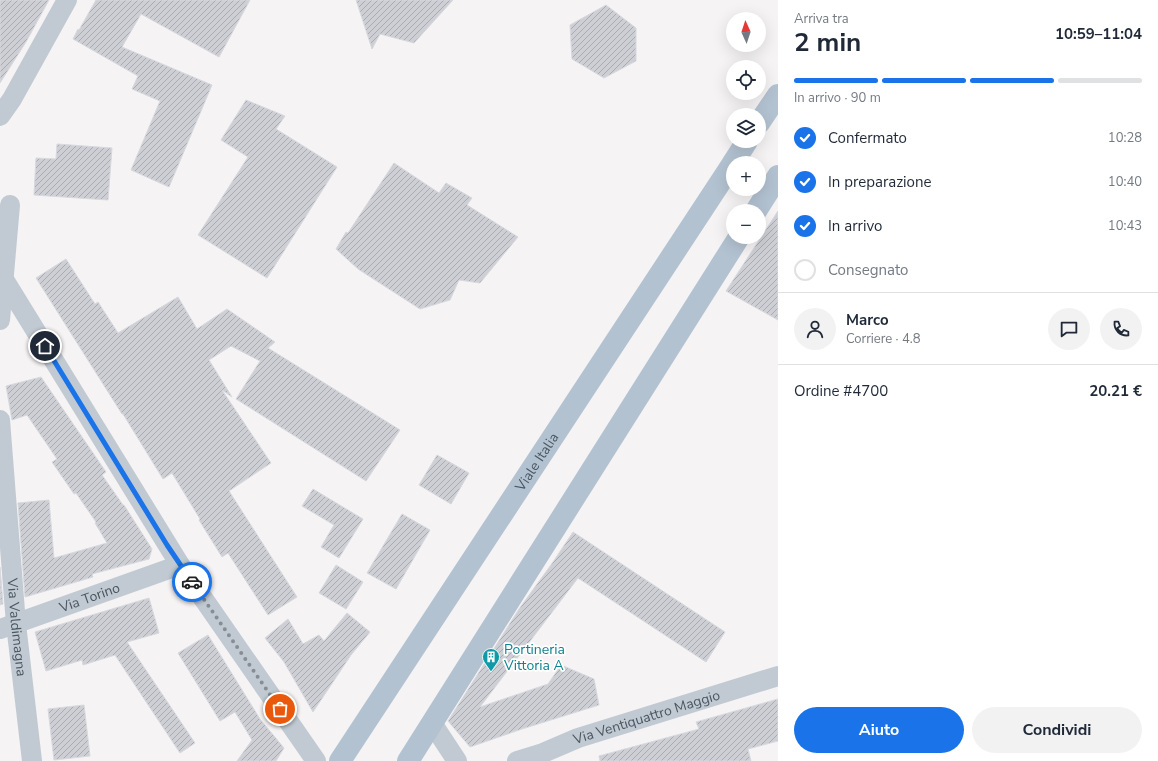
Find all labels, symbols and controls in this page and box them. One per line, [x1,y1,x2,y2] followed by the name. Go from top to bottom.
[794,10,849,28] text: Arriva tra
[726,12,766,52] north arrow
[726,12,766,244] map controls
[1055,24,1142,44] text: 10:59–11:04
[794,25,861,60] text: 2 min
[726,60,766,100] button: locate
[794,89,881,107] text: In arrivo · 90 m
[726,108,766,148] button: layers
[794,127,816,149] icon: check
[828,128,907,148] text: Confermato
[1108,129,1142,147] text: 10:28
[726,156,766,196] button: +
[794,171,816,193] icon: check
[828,172,931,192] text: In preparazione
[1108,173,1142,191] text: 10:40
[726,204,766,244] button: −
[794,215,816,237] icon: check
[828,216,882,236] text: In arrivo
[1108,217,1142,235] text: 10:43
[828,260,908,280] text: Consegnato
[794,308,836,350] button: person
[1048,308,1090,350] button: chat
[1100,308,1142,350] button: phone
[846,310,889,330] text: Marco
[28,329,62,363] pin
[846,330,920,348] text: Corriere · 4.8
[34,335,56,357] icon: home
[794,381,888,401] text: Ordine #4700
[1089,381,1142,401] text: 20.21 €
[510,429,563,496] street label: Viale Italia
[172,562,212,602] courier
[181,571,203,593] icon: car
[3,576,32,677] street label: Via Valdimagna
[56,578,123,617] street label: Via Torino
[503,640,565,675] place label: Portineria Vittoria A
[481,647,501,672] building icon: Portineria Vittoria A
[570,685,722,749] street label: Via Ventiquattro Maggio
[263,692,297,726] pin
[269,698,291,720] icon: bag
[794,707,964,753] button: Aiuto
[972,707,1142,753] button: Condividi

